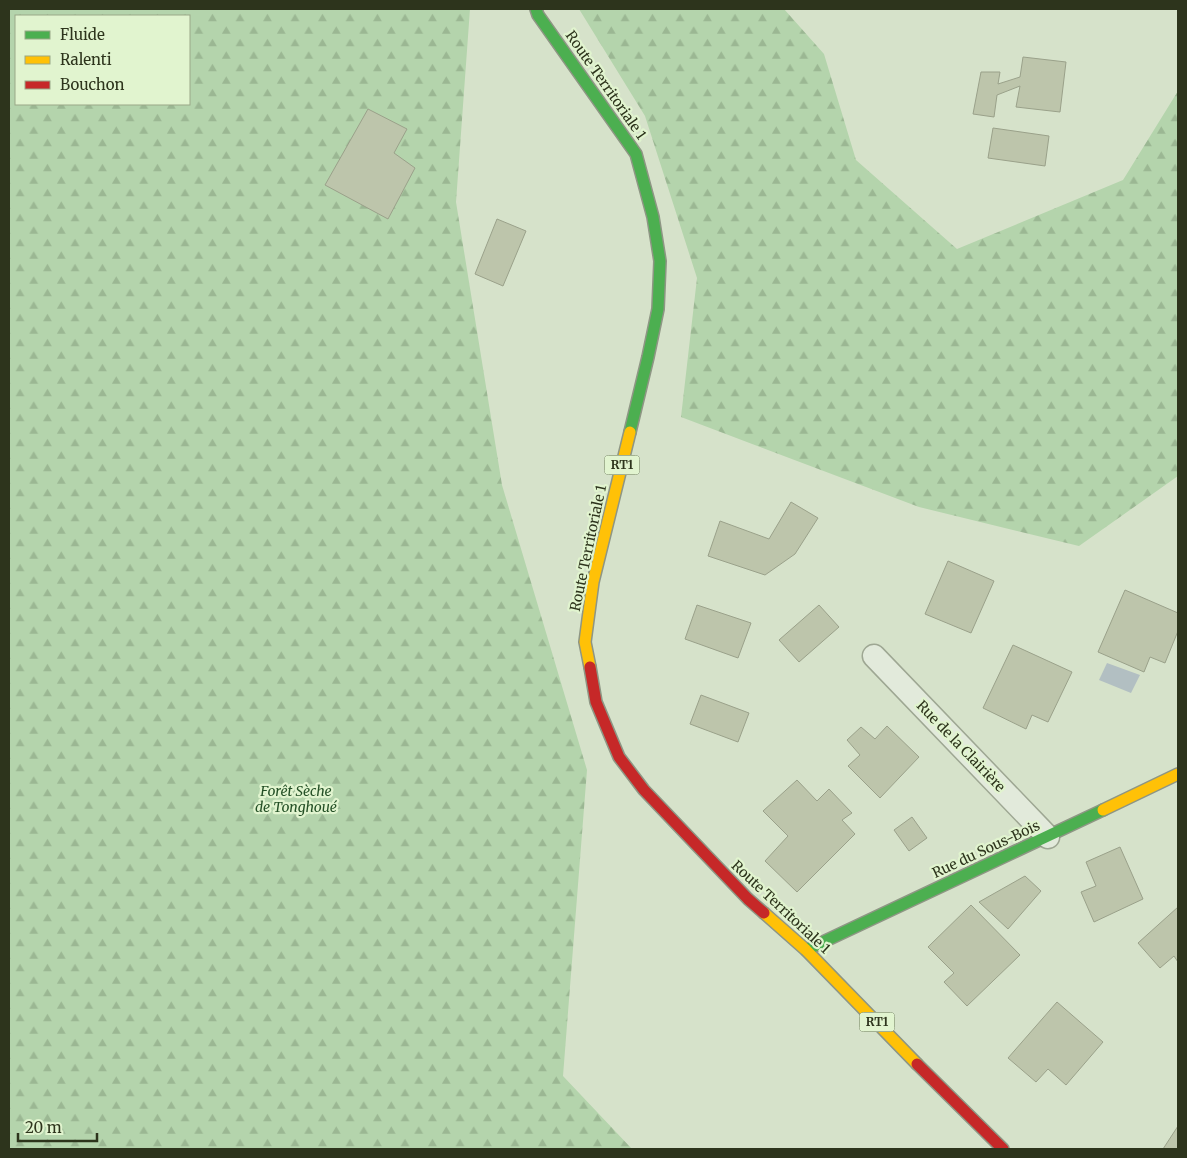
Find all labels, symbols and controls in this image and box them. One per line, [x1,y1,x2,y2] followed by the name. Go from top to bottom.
[15,15,190,105] legend
[60,25,105,44] text: Fluide
[562,27,650,143] street label: Route Territoriale 1
[60,50,112,69] text: Ralenti
[60,75,124,94] text: Bouchon
[604,456,640,474] road number: RT1
[566,483,610,613] street label: Route Territoriale 1
[913,697,1009,795] street label: Rue de la Clairière
[255,782,338,816] park label: Forêt Sèche de Tonghoué
[929,816,1043,882] street label: Rue du Sous-Bois
[728,856,834,958] street label: Route Territoriale 1
[860,1012,894,1032] road number: RT1
[18,1110,96,1142] scale bar
[25,1118,62,1137] text: 20 m

